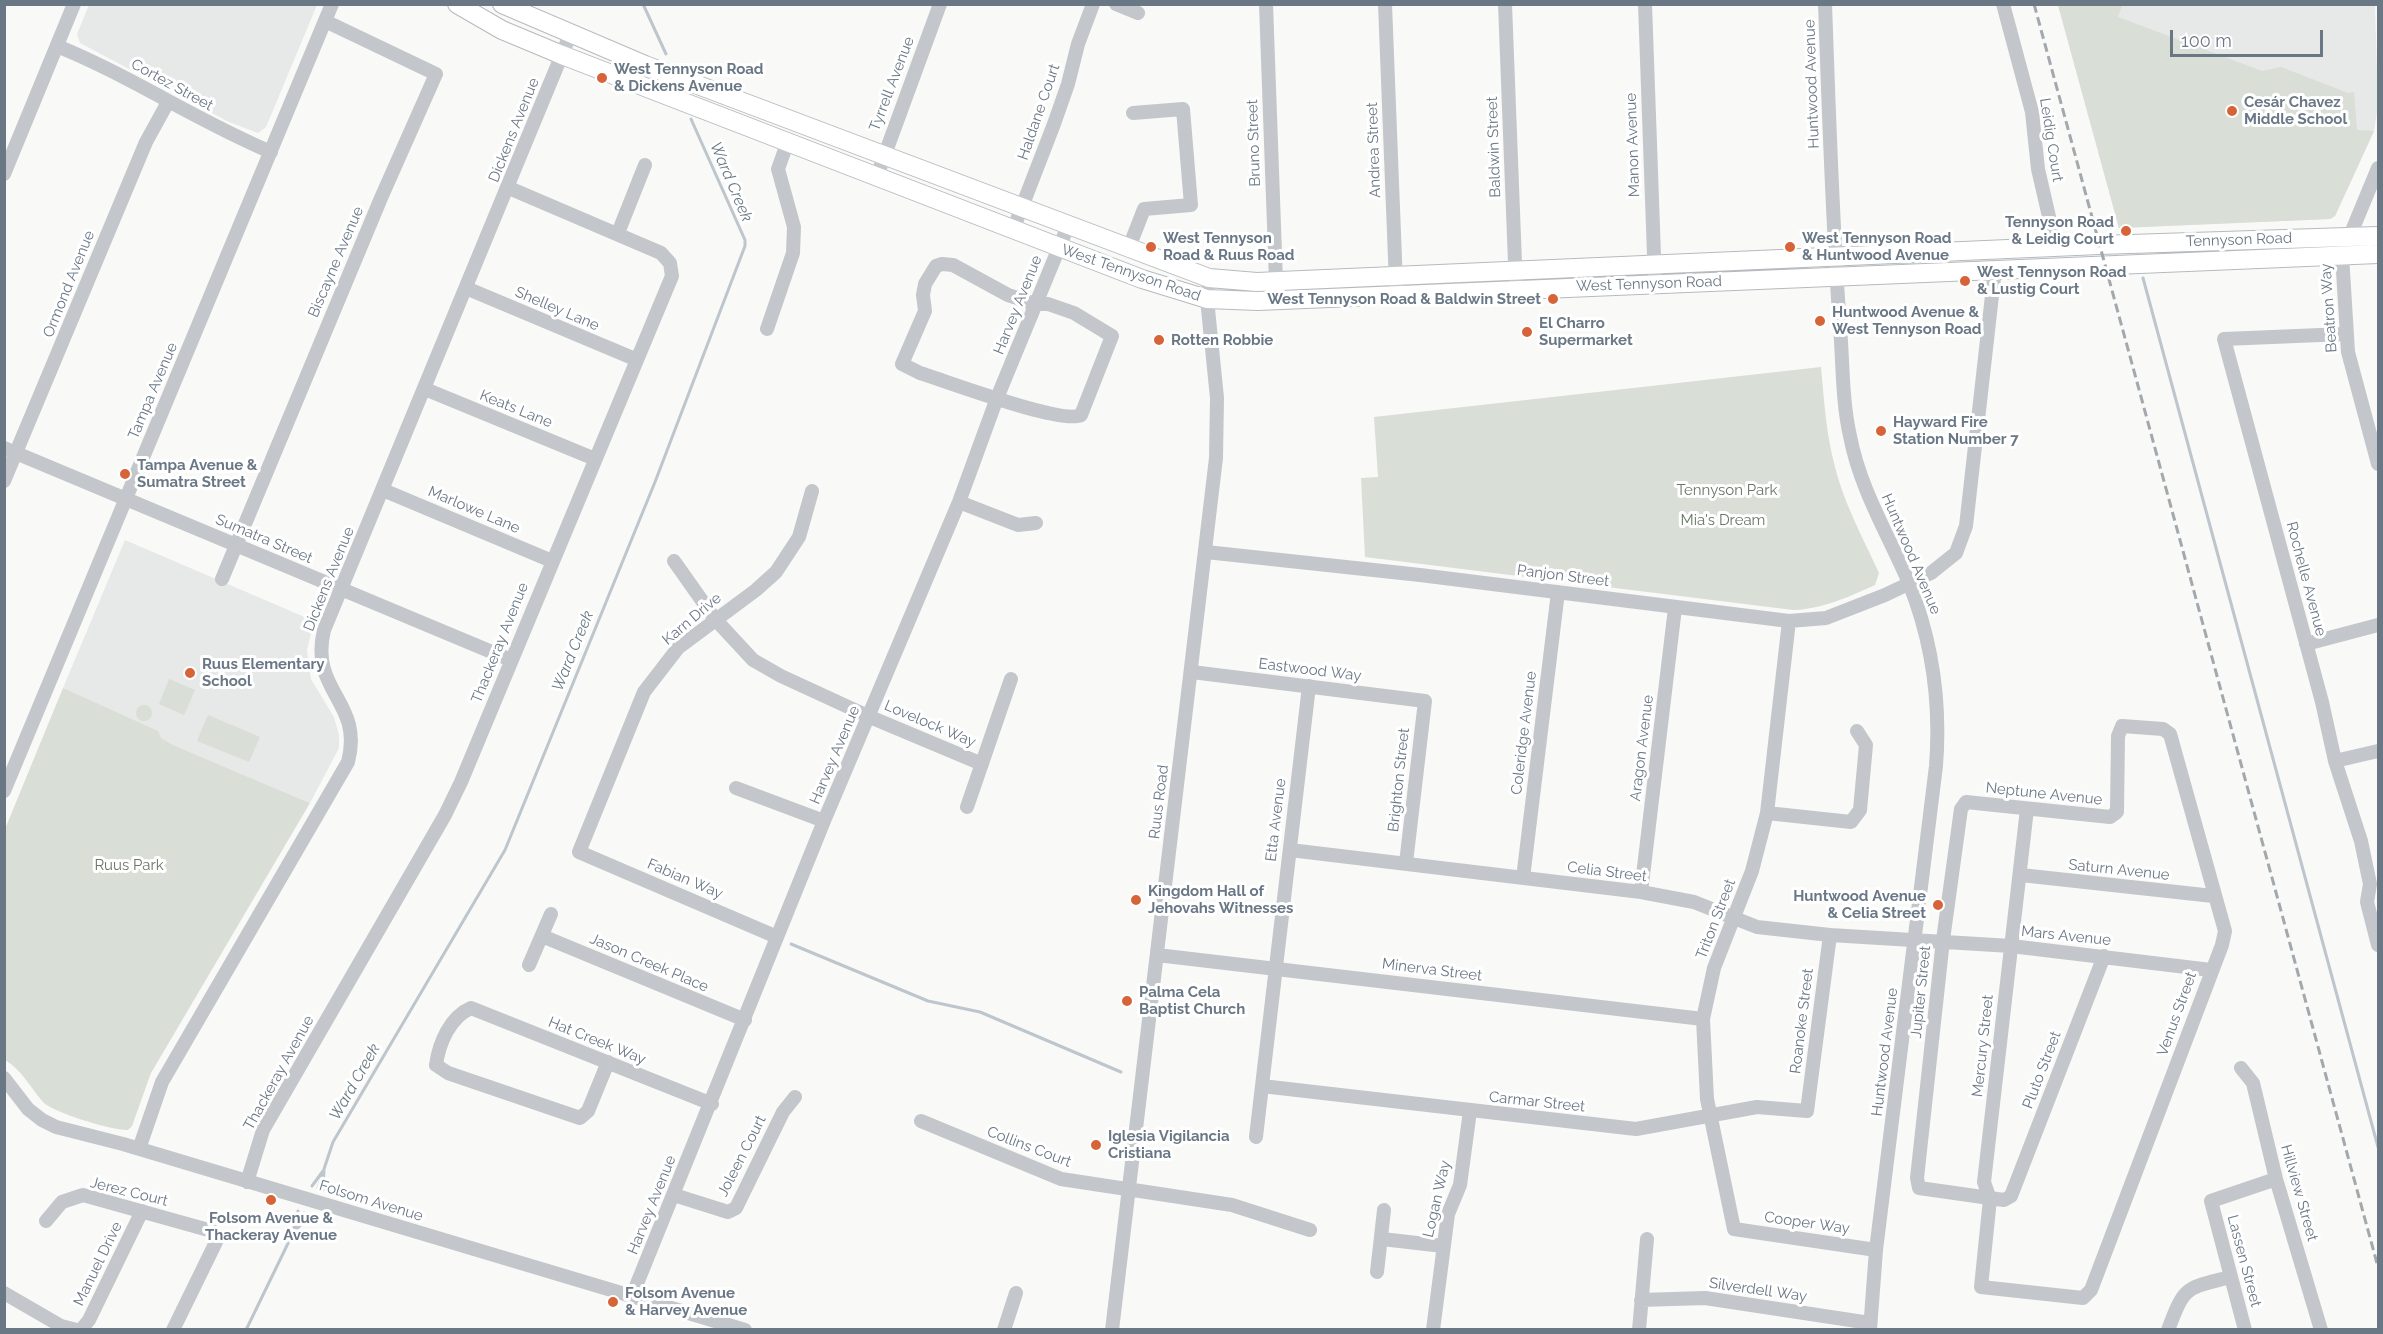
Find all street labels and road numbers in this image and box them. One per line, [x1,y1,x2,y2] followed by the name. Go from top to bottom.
[1801,19,1823,149] street label: Huntwood Avenue
[866,34,918,134] street label: Tyrrell Avenue
[128,55,216,115] street label: Cortez Street
[1014,62,1064,162] street label: Haldane Court
[485,75,543,185] street label: Dickens Avenue
[1622,93,1644,197] street label: Manon Avenue
[1483,96,1505,198] street label: Baldwin Street
[2035,97,2067,183] street label: Leidig Court
[1243,99,1265,187] street label: Bruno Street
[1363,102,1385,198] street label: Andrea Street
[305,204,367,320] street label: Biscayne Avenue
[39,228,99,340] street label: Ormond Avenue
[2186,229,2292,251] street label: Tennyson Road
[1059,241,1203,305] street label: West Tennyson Road
[990,253,1046,357] street label: Harvey Avenue
[2317,263,2341,353] street label: Beatron Way
[1576,272,1722,296] street label: West Tennyson Road
[512,283,602,335] street label: Shelley Lane
[125,340,181,442] street label: Tampa Avenue
[477,386,555,432] street label: Keats Lane
[425,483,523,537] street label: Marlowe Lane
[1877,491,1945,617] street label: Huntwood Avenue
[213,510,315,568] street label: Sumatra Street
[2282,520,2330,638] street label: Rochelle Avenue
[300,524,358,634] street label: Dickens Avenue
[1516,561,1610,591] street label: Panjon Street
[468,580,532,706] street label: Thackeray Avenue
[659,589,725,649] street label: Karn Drive
[1258,655,1362,685] street label: Eastwood Way
[1507,670,1541,796] street label: Coleridge Avenue
[1627,694,1657,802] street label: Aragon Avenue
[881,697,979,751] street label: Lovelock Way
[806,703,864,807] street label: Harvey Avenue
[1385,727,1413,833] street label: Brighton Street
[1146,764,1172,840] street label: Ruus Road
[1262,777,1290,863] street label: Etta Avenue
[1985,779,2103,809] street label: Neptune Avenue
[645,855,725,903] street label: Fabian Way
[2068,856,2170,884] street label: Saturn Avenue
[1566,858,1648,886] street label: Celia Street
[1692,876,1740,962] street label: Triton Street
[2020,922,2112,950] street label: Mars Avenue
[587,930,711,996] street label: Jason Creek Place
[1907,945,1935,1039] street label: Jupiter Street
[1381,955,1483,985] street label: Minerva Street
[1787,967,1817,1075] street label: Roanoke Street
[2153,969,2201,1059] street label: Venus Street
[1868,987,1902,1117] street label: Huntwood Avenue
[1969,994,1997,1098] street label: Mercury Street
[240,1012,318,1134] street label: Thackeray Avenue
[546,1013,648,1069] street label: Hat Creek Way
[2019,1029,2065,1111] street label: Pluto Street
[1488,1088,1586,1116] street label: Carmar Street
[714,1112,770,1200] street label: Joleen Court
[984,1123,1074,1171] street label: Collins Court
[2277,1143,2321,1243] street label: Hillview Street
[624,1153,680,1257] street label: Harvey Avenue
[1419,1159,1455,1239] street label: Logan Way
[88,1174,170,1210] street label: Jerez Court
[317,1177,425,1225] street label: Folsom Avenue
[1763,1208,1851,1238] street label: Cooper Way
[2223,1213,2265,1309] street label: Lassen Street
[70,1219,126,1309] street label: Manuel Drive
[1708,1274,1808,1306] street label: Silverdell Way

